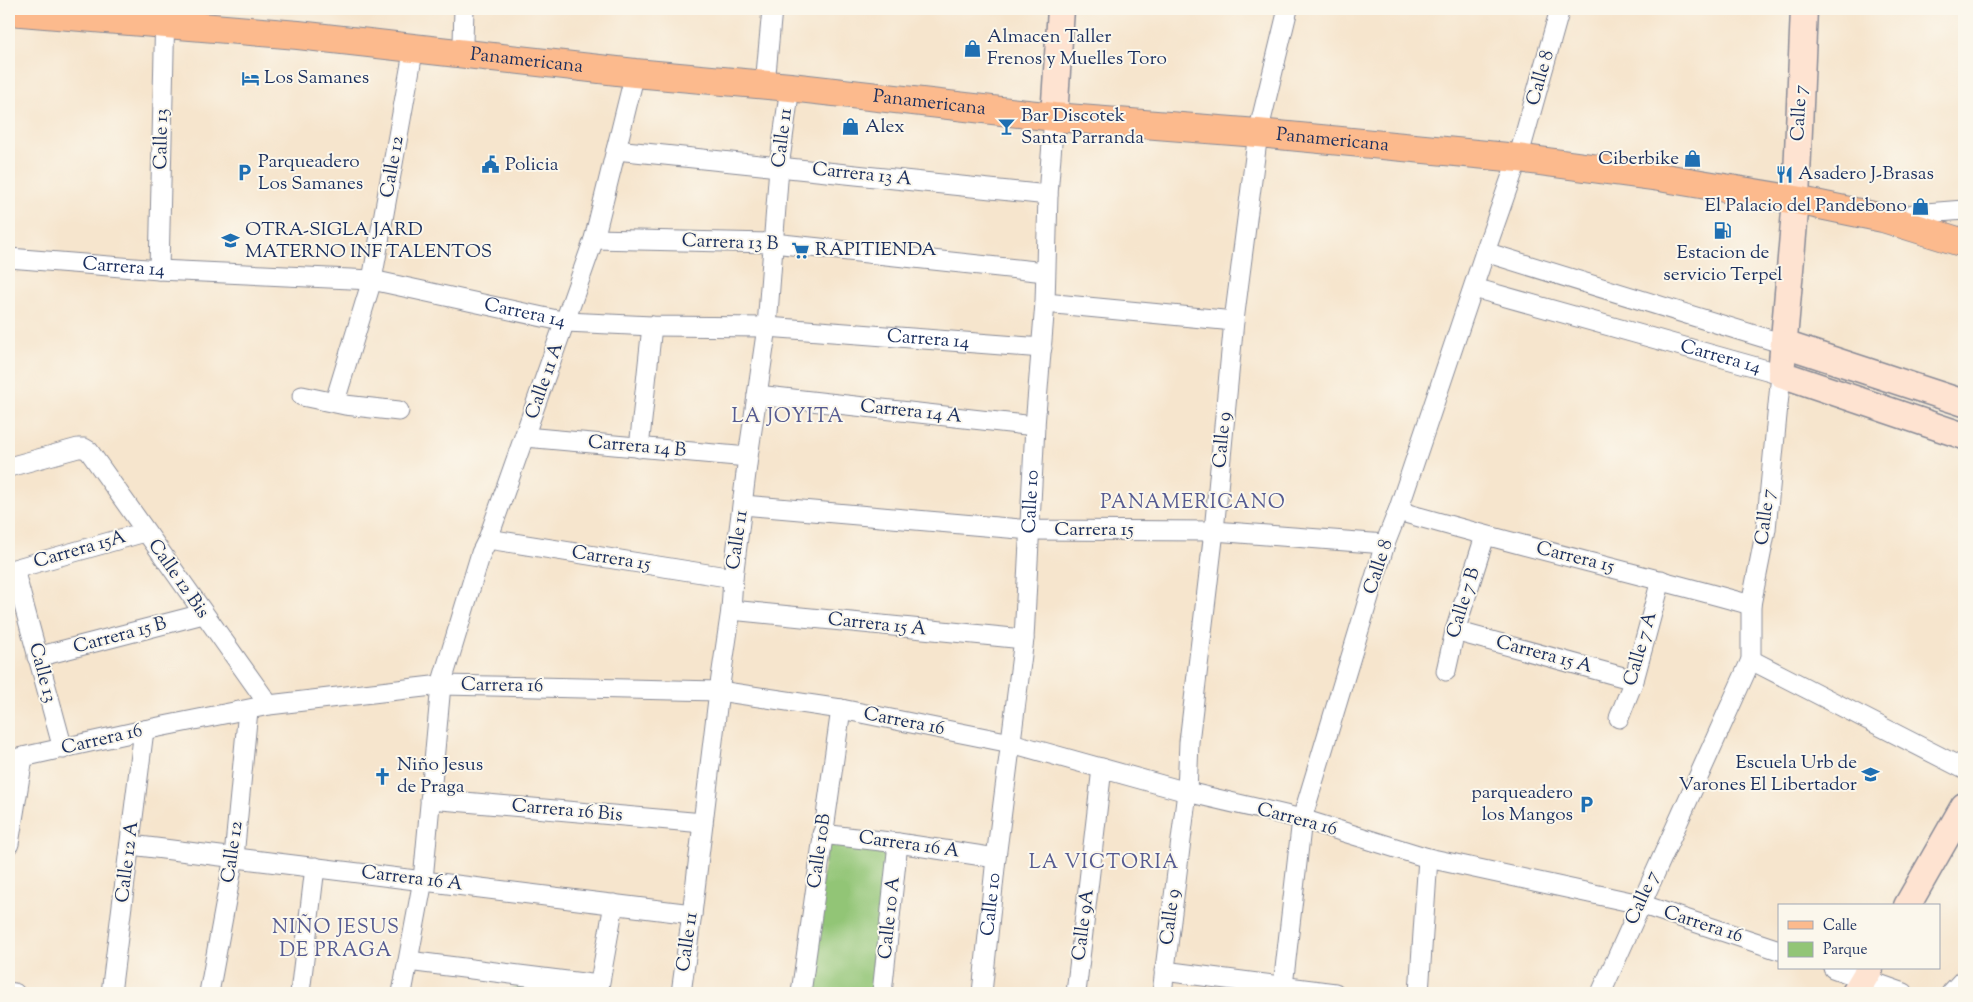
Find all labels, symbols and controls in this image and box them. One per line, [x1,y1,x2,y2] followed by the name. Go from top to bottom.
[987,24,1167,73] place label: Almacen Taller Frenos y Muelles Toro
[963,38,983,58] shop icon: Almacen Taller Frenos y Muelles Toro
[469,41,585,81] street label: Panamericana
[1520,47,1562,109] street label: Calle 8
[264,65,369,92] place label: Los Samanes
[240,68,260,88] hotel icon: Los Samanes
[871,83,987,123] street label: Panamericana
[1785,84,1815,142] street label: Calle 7
[1021,103,1144,152] place label: Bar Discotek Santa Parranda
[766,106,800,169] street label: Calle 11
[148,108,176,170] street label: Calle 13
[865,114,905,141] place label: Alex
[841,117,861,137] shop icon: Alex
[997,117,1017,137] bar icon: Bar Discotek Santa Parranda
[1275,121,1391,159] street label: Panamericana
[374,134,412,200] street label: Calle 12
[1598,146,1679,173] place label: Ciberbike
[258,149,363,198] place label: Parqueadero Los Samanes
[1683,149,1703,169] shop icon: Ciberbike
[505,152,559,179] place label: Policia
[481,155,501,175] public building icon: Policia
[811,156,914,194] street label: Carrera 13 A
[1798,161,1934,188] place label: Asadero J-Brasas
[234,163,254,183] parking icon: Parqueadero Los Samanes
[1774,164,1794,184] restaurant icon: Asadero J-Brasas
[1705,193,1907,220] place label: El Palacio del Pandebono
[1911,196,1931,216] shop icon: El Palacio del Pandebono
[245,217,492,266] place label: OTRA-SIGLA JARD MATERNO INF TALENTOS
[1713,220,1733,240] fuel station icon: Estacion de servicio Terpel
[681,228,779,258] street label: Carrera 13 B
[221,231,241,251] school or university icon: OTRA-SIGLA JARD MATERNO INF TALENTOS
[815,237,937,264] place label: RAPITIENDA
[791,240,811,260] supermarket icon: RAPITIENDA
[1663,240,1783,289] place label: Estacion de servicio Terpel
[81,250,166,284] street label: Carrera 14
[481,291,568,335] street label: Carrera 14
[886,323,971,356] street label: Carrera 14
[1677,333,1764,381] street label: Carrera 14
[519,338,571,423] street label: Calle 11 A
[859,393,964,431] street label: Carrera 14 A
[731,403,845,432] district label: LA JOYITA
[1207,411,1239,469] street label: Calle 9
[587,429,687,465] street label: Carrera 14 B
[1016,469,1046,534] street label: Calle 10
[1749,487,1783,547] street label: Calle 7
[1100,489,1286,518] district label: PANAMERICANO
[720,508,756,572] street label: Calle 11
[1054,517,1134,544] street label: Carrera 15
[31,524,130,576] street label: Carrera 15A
[141,534,215,624] street label: Calle 12 Bis
[1533,535,1617,581] street label: Carrera 15
[1357,536,1401,598] street label: Calle 8
[570,539,653,579] street label: Carrera 15
[1440,564,1488,642] street label: Calle 7 B
[826,606,928,644] street label: Carrera 15 A
[1618,608,1665,689] street label: Calle 7 A
[70,611,170,661] street label: Carrera 15 B
[1493,629,1596,681] street label: Carrera 15 A
[21,640,63,706] street label: Calle 13
[461,672,543,700] street label: Carrera 16
[861,701,947,743] street label: Carrera 16
[59,718,145,762] street label: Carrera 16
[1678,750,1857,799] place label: Escuela Urb de Varones El Libertador
[397,752,483,801] place label: Niño Jesus de Praga
[1861,764,1881,784] school or university icon: Escuela Urb de Varones El Libertador
[373,766,393,786] church icon: Niño Jesus de Praga
[1471,780,1573,829] place label: parqueadero los Mangos
[510,793,624,829] street label: Carrera 16 Bis
[1577,794,1597,814] parking icon: parqueadero los Mangos
[1254,796,1340,844] street label: Carrera 16
[801,812,839,890] street label: Calle 10B
[110,819,146,904] street label: Calle 12 A
[215,819,251,885] street label: Calle 12
[857,825,962,866] street label: Carrera 16 A
[1029,849,1179,878] district label: LA VICTORIA
[360,859,465,899] street label: Carrera 16 A
[1619,866,1667,929] street label: Calle 7
[974,871,1008,937] street label: Calle 10
[872,875,908,961] street label: Calle 10 A
[1066,887,1102,962] street label: Calle 9A
[1154,887,1188,947] street label: Calle 9
[1660,899,1746,951] street label: Carrera 16
[1778,904,1940,970] legend
[670,910,706,974] street label: Calle 11
[272,913,400,966] district label: NIÑO JESUS DE PRAGA
[1823,916,1857,937] text: Calle
[1823,940,1867,961] text: Parque

